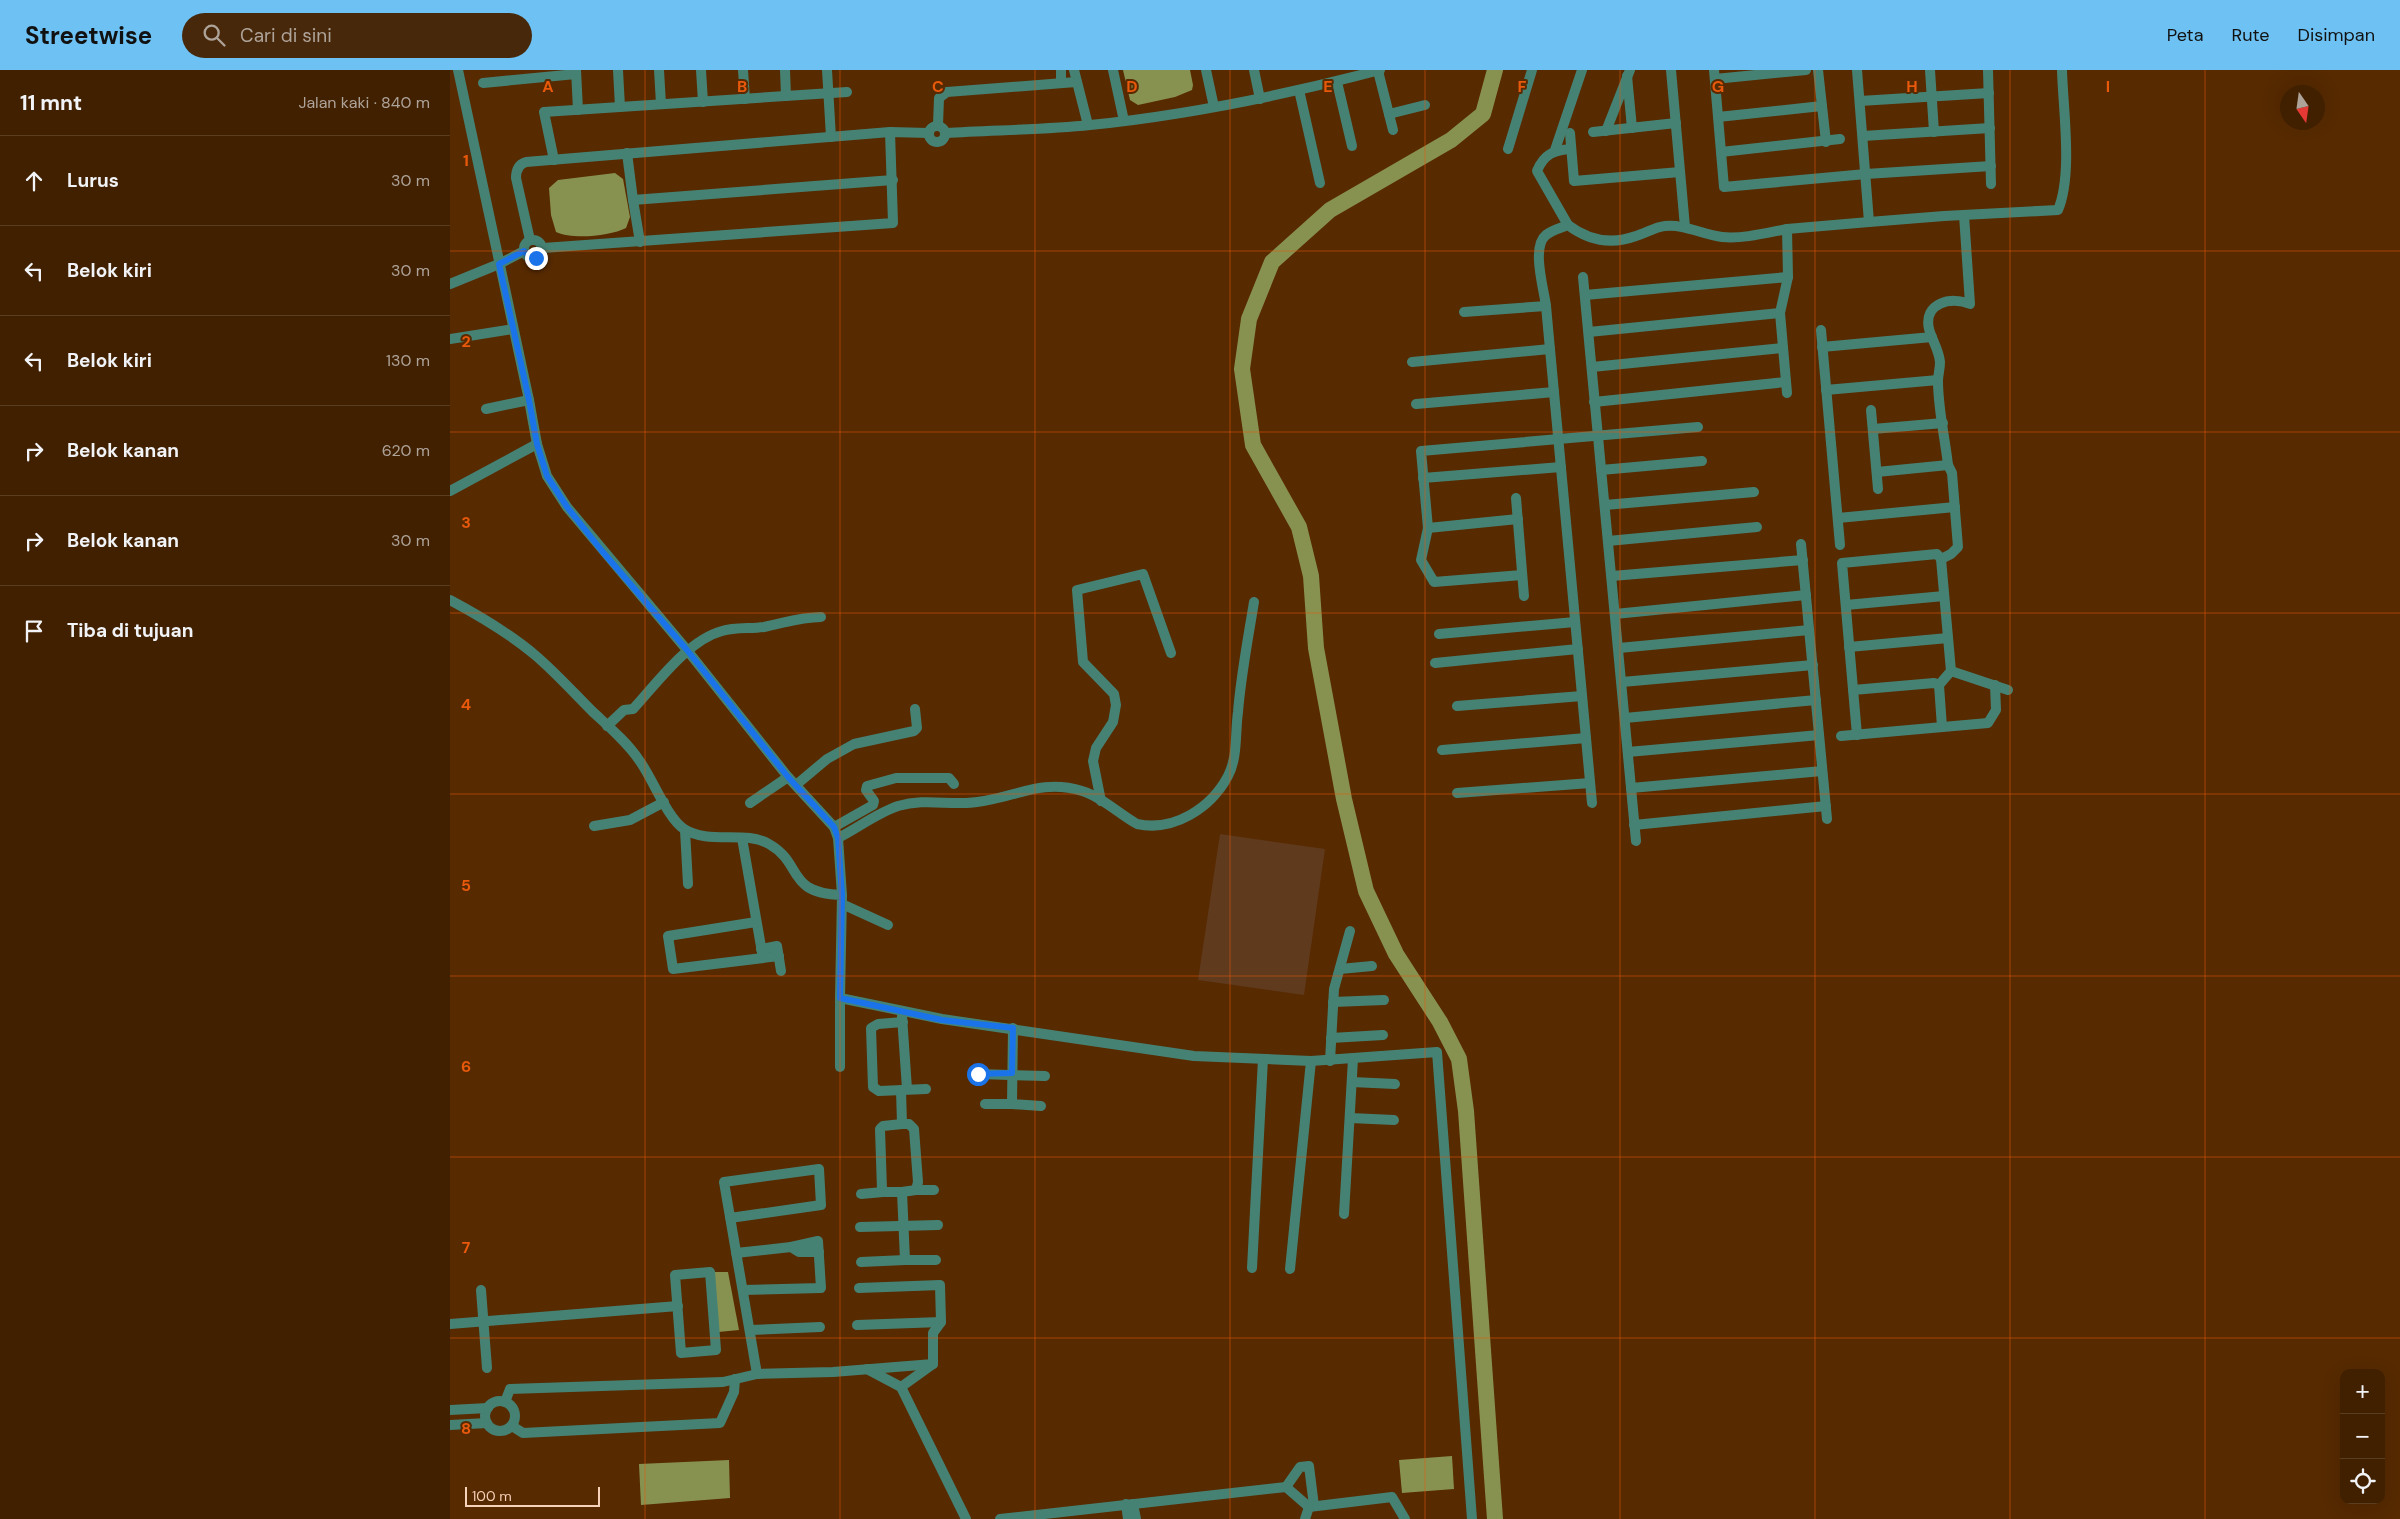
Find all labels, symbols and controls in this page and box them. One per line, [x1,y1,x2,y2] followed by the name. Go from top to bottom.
[182,13,532,58] search box
[25,20,152,51] text: Streetwise
[200,21,228,49] icon: search
[240,23,332,48] text: Cari di sini
[2167,23,2203,47] text: Peta
[2231,23,2270,47] text: Rute
[2298,23,2375,47] text: Disimpan
[542,76,554,97] text: A
[737,76,747,97] text: B
[932,76,944,97] text: C
[1126,76,1138,97] text: D
[1323,76,1333,97] text: E
[1518,76,1527,97] text: F
[1712,76,1724,97] text: G
[1906,76,1918,97] text: H
[2106,76,2110,97] text: I
[2280,85,2325,130] north arrow
[20,89,82,117] text: 11 mnt
[298,92,430,113] text: Jalan kaki · 840 m
[463,150,469,171] text: 1
[20,167,48,195] icon: ahead
[67,168,119,193] text: Lurus
[391,170,430,191] text: 30 m
[525,247,548,270] route end
[20,257,48,285] icon: left
[67,258,152,283] text: Belok kiri
[391,260,430,281] text: 30 m
[461,331,471,352] text: 2
[20,347,48,375] icon: left
[67,348,152,373] text: Belok kiri
[386,350,430,371] text: 130 m
[20,437,48,465] icon: right
[67,438,179,463] text: Belok kanan
[382,440,430,461] text: 620 m
[461,512,471,533] text: 3
[20,527,48,555] icon: right
[67,528,179,553] text: Belok kanan
[391,530,430,551] text: 30 m
[20,617,48,645] icon: arrive
[67,618,193,643] text: Tiba di tujuan
[461,694,471,715] text: 4
[461,875,471,896] text: 5
[461,1056,471,1077] text: 6
[967,1063,990,1086] route start
[462,1237,471,1258] text: 7
[2340,1369,2385,1504] map controls
[2340,1369,2385,1414] button: +
[2340,1414,2385,1459] button: −
[461,1418,471,1439] text: 8
[2340,1459,2385,1504] button: locate
[465,1484,600,1507] scale bar
[472,1487,512,1505] text: 100 m

